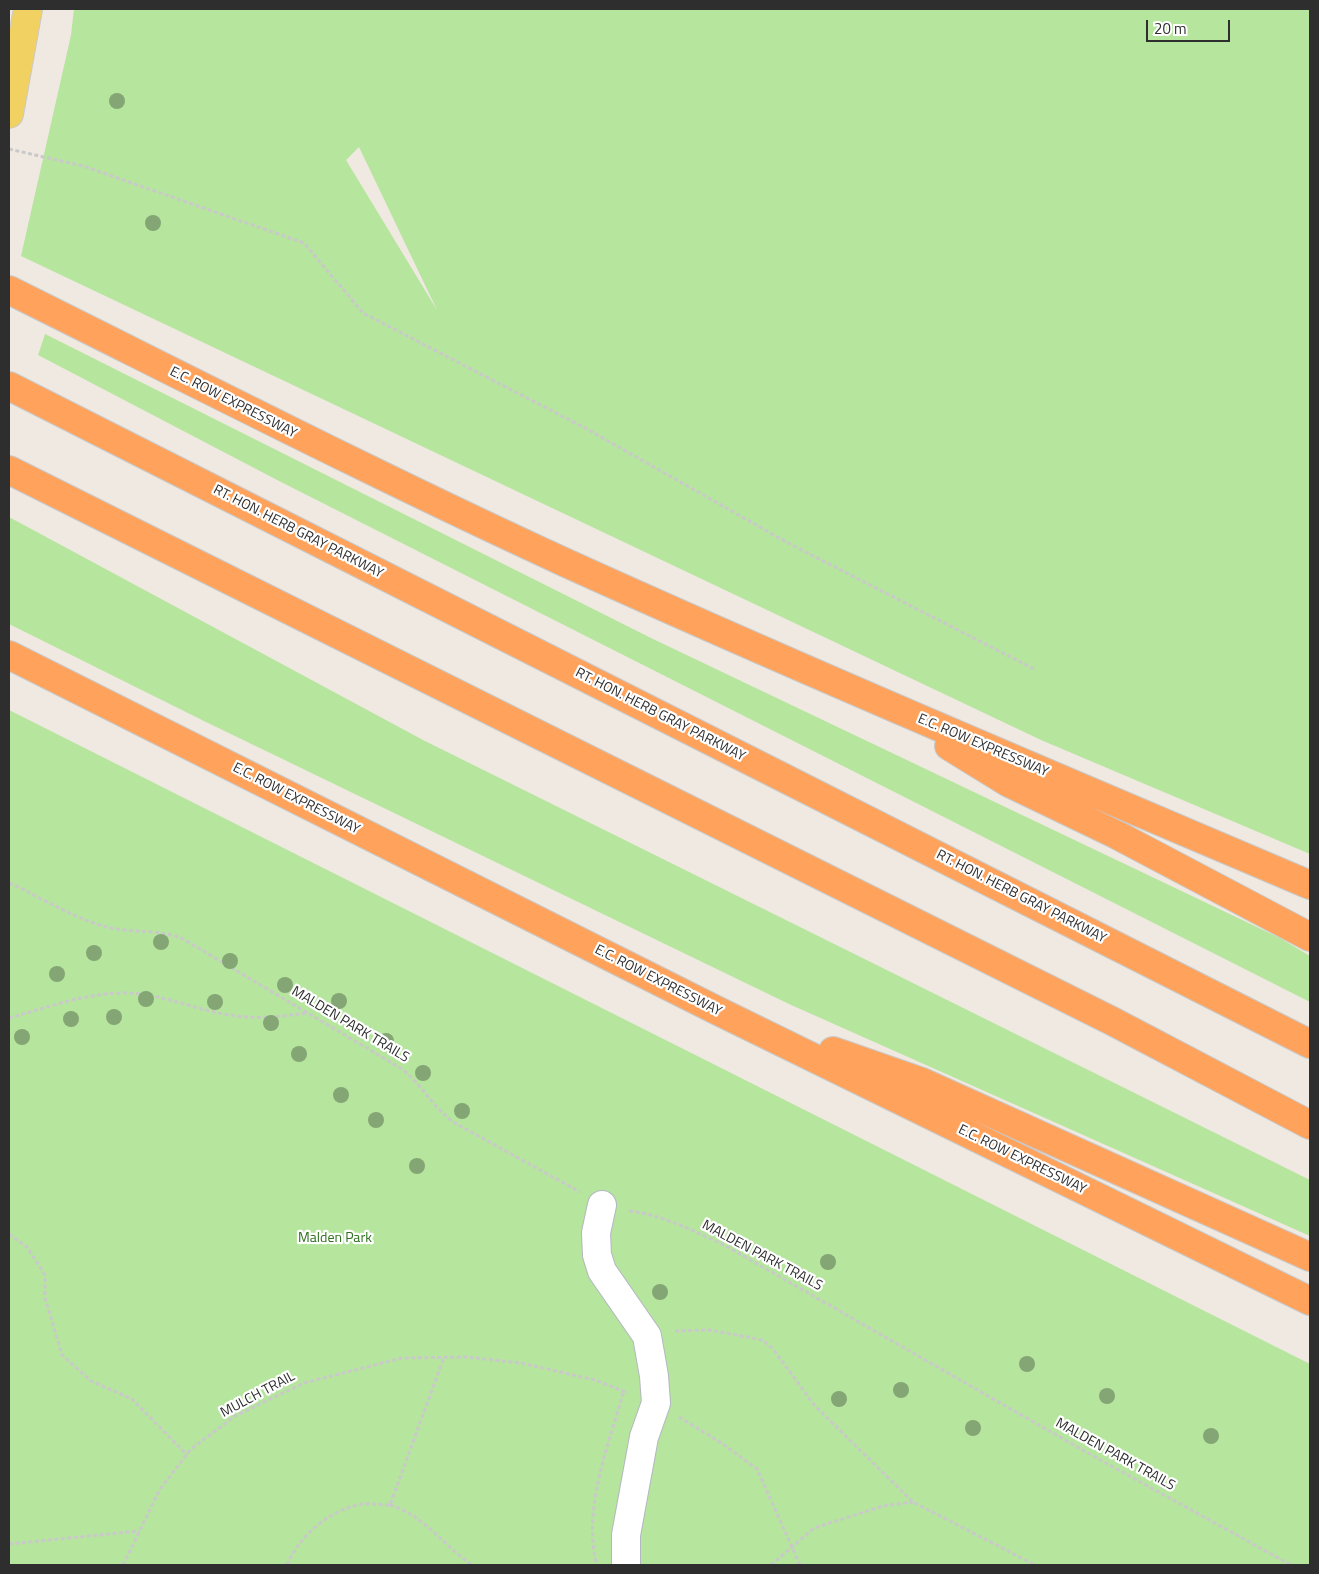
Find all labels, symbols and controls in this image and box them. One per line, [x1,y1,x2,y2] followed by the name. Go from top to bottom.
[1149,10,1233,42] scale bar
[1154,17,1187,40] text: 20 m
[167,364,299,442] street label: E.C. ROW EXPRESSWAY
[210,482,386,582] street label: RT. HON. HERB GRAY PARKWAY
[572,665,748,765] street label: RT. HON. HERB GRAY PARKWAY
[915,711,1051,781] street label: E.C. ROW EXPRESSWAY
[230,760,362,838] street label: E.C. ROW EXPRESSWAY
[933,847,1109,947] street label: RT. HON. HERB GRAY PARKWAY
[592,942,724,1020] street label: E.C. ROW EXPRESSWAY
[288,983,412,1067] street label: MALDEN PARK TRAILS
[955,1122,1089,1198] street label: E.C. ROW EXPRESSWAY
[699,1217,825,1295] street label: MALDEN PARK TRAILS
[298,1231,372,1247] park label: Malden Park
[218,1368,298,1422] street label: MULCH TRAIL
[1052,1415,1178,1495] street label: MALDEN PARK TRAILS

